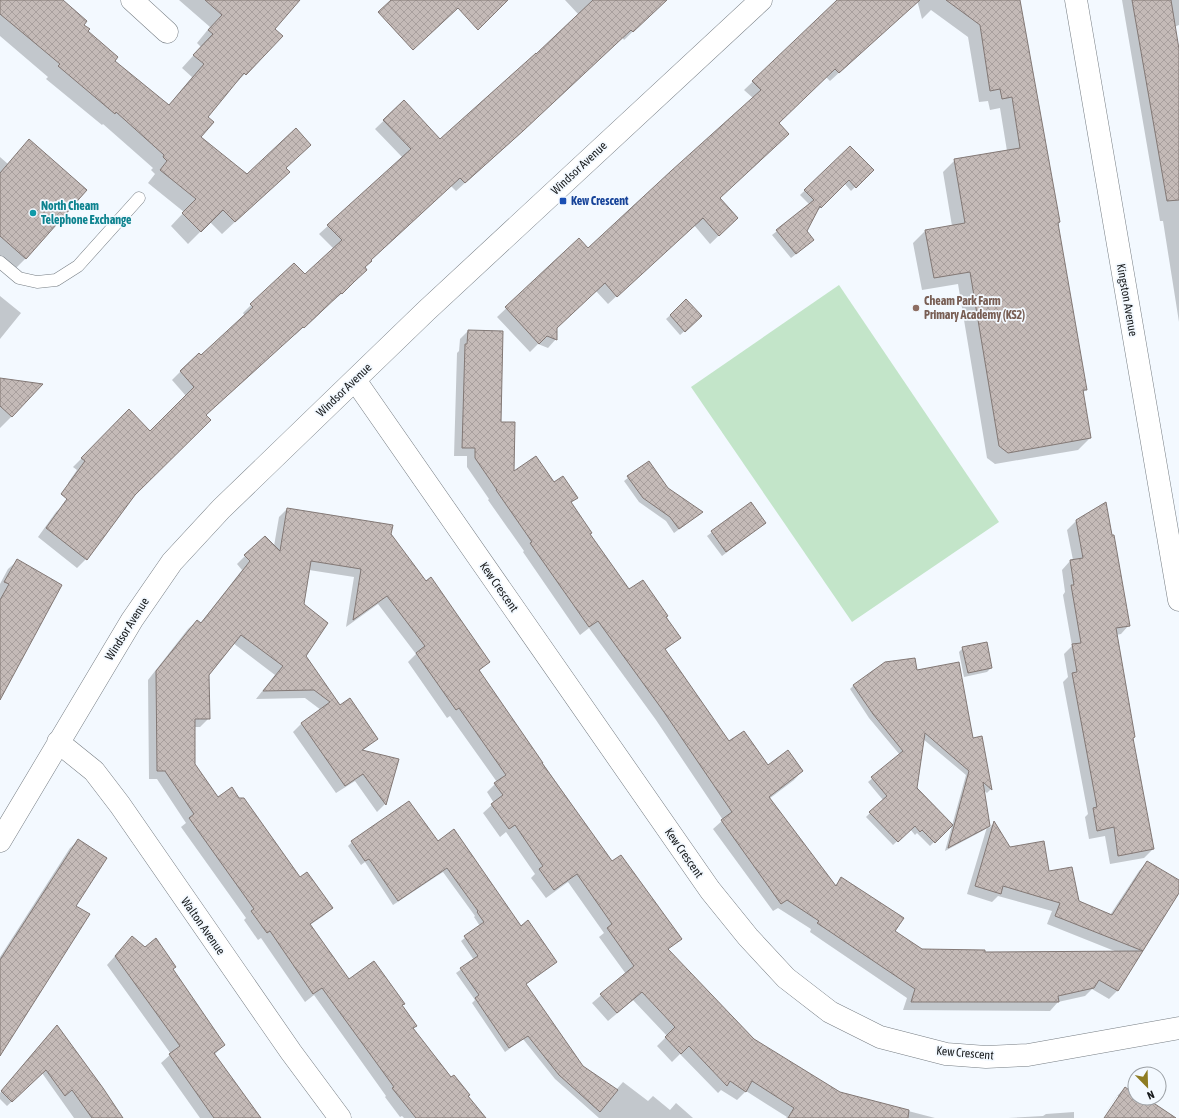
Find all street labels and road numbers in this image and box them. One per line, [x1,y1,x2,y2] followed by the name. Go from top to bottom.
[548,139,610,197] street label: Windsor Avenue
[1114,263,1140,337] street label: Kingston Avenue
[314,360,374,420] street label: Windsor Avenue
[477,559,522,615] street label: Kew Crescent
[102,595,152,663] street label: Windsor Avenue
[662,825,707,881] street label: Kew Crescent
[178,895,228,957] street label: Walton Avenue
[936,1044,995,1063] street label: Kew Crescent

